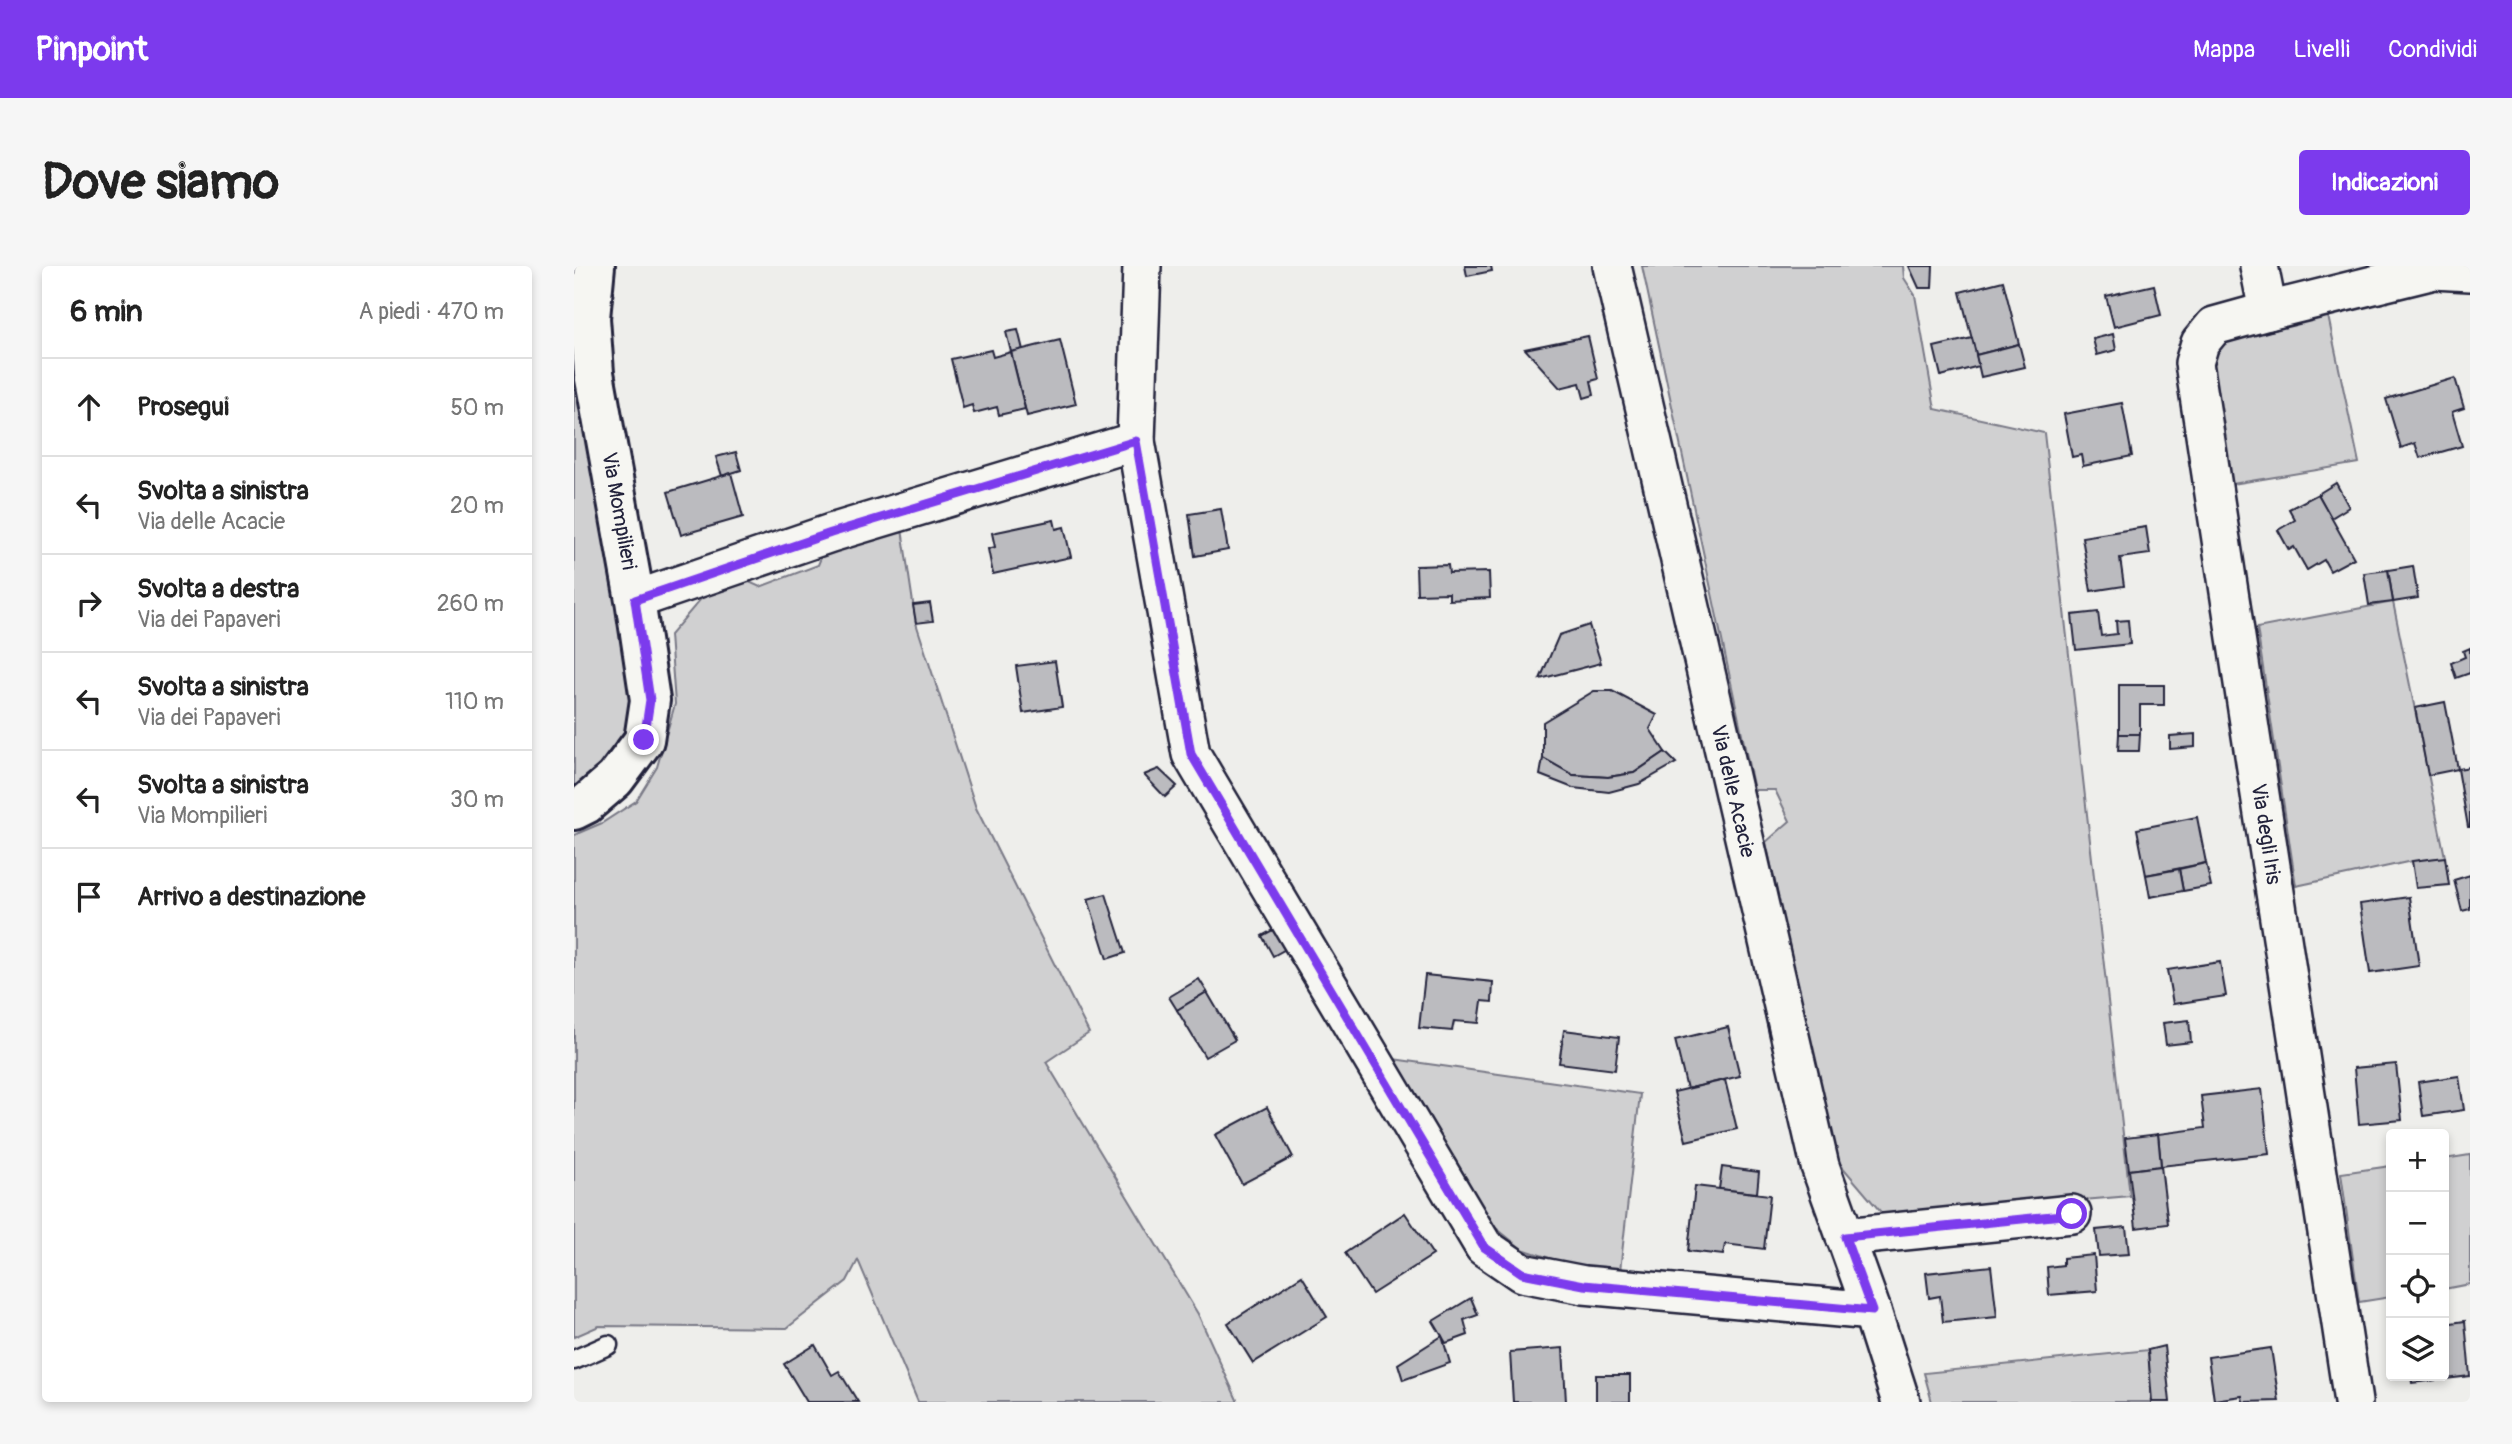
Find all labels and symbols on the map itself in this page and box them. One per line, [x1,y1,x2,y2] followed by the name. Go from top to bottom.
[595,450,643,572] street label: Via Mompilieri
[1705,722,1762,861] street label: Via delle Acacie
[628,724,659,755] route end
[2245,782,2287,887] street label: Via degli Iris
[2056,1198,2087,1229] route start

